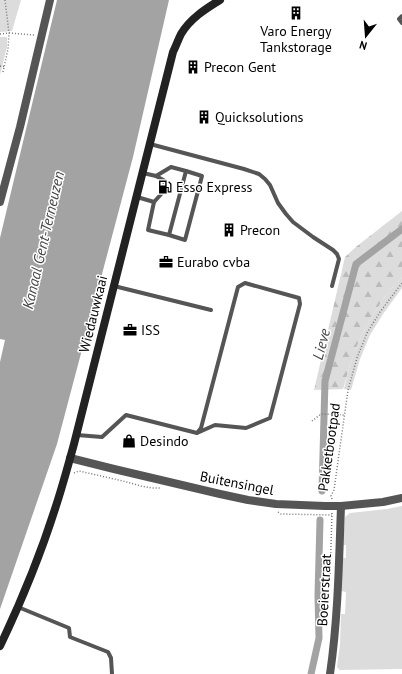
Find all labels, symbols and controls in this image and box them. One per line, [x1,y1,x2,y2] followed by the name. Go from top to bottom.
[288,5,304,21] building icon: Varo Energy Tankstorage
[346,16,386,56] north arrow
[259,22,332,56] place label: Varo Energy Tankstorage
[358,38,369,53] text: N
[204,58,276,76] place label: Precon Gent
[185,59,201,75] building icon: Precon Gent
[215,108,304,126] place label: Quicksolutions
[196,109,212,125] building icon: Quicksolutions
[18,169,68,311] water label: Kanaal Gent-Terneuzen
[176,178,253,196] place label: Esso Express
[157,179,173,195] fuel station icon: Esso Express
[240,221,280,239] place label: Precon
[221,222,237,238] building icon: Precon
[177,253,250,271] place label: Eurabo cvba
[158,254,174,270] office icon: Eurabo cvba
[75,273,111,355] street label: Wiedauwkaai
[141,321,160,339] place label: ISS
[122,322,138,338] office icon: ISS
[308,326,334,362] water label: Lieve
[314,402,344,492] street label: Pakketbootpad
[140,432,189,450] place label: Desindo
[121,433,137,449] shop icon: Desindo
[199,467,275,499] street label: Buitensingel
[313,553,335,627] street label: Boeierstraat

